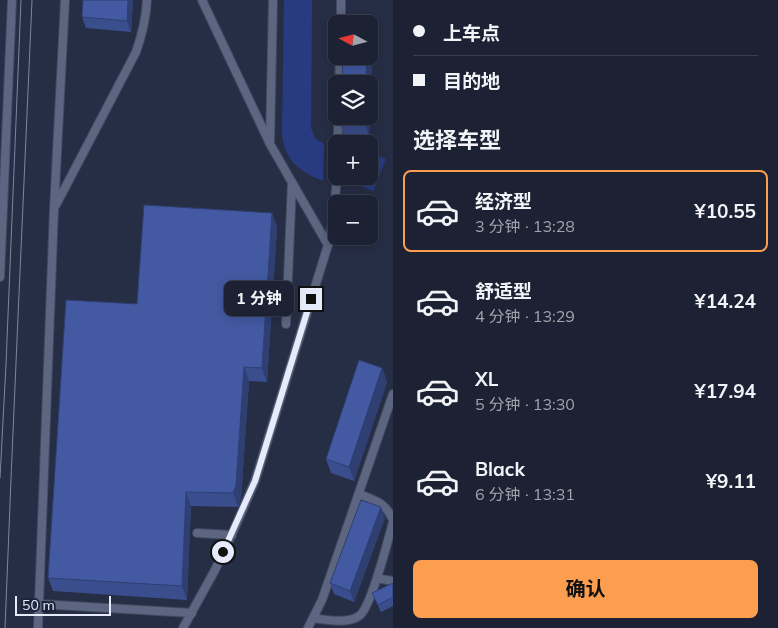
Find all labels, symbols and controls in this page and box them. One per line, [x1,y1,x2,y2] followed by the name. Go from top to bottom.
[328,15,378,65] north arrow
[328,15,378,245] map controls
[443,21,500,45] text: 上车点
[443,69,500,93] text: 目的地
[328,75,378,125] button: layers
[413,126,501,154] text: 选择车型
[328,135,378,185] button: +
[415,189,460,234] icon: car
[475,189,532,213] text: 经济型
[328,195,378,245] button: −
[694,199,756,223] text: ¥10.55
[475,216,575,236] text: 3 分钟 · 13:28
[415,279,460,324] icon: car
[475,279,532,303] text: 舒适型
[224,282,294,316] callout: 1 分钟
[236,288,282,308] text: 1 分钟
[300,288,322,310] route end
[694,289,756,313] text: ¥14.24
[475,306,575,326] text: 4 分钟 · 13:29
[475,367,498,391] text: XL
[415,369,460,414] icon: car
[694,379,756,403] text: ¥17.94
[475,394,575,414] text: 5 分钟 · 13:30
[475,457,525,481] text: Black
[415,459,460,504] icon: car
[706,469,756,493] text: ¥9.11
[475,484,575,504] text: 6 分钟 · 13:31
[212,541,234,563] route start
[413,560,758,618] button: 确认
[15,593,111,616] scale bar
[22,596,55,614] text: 50 m

